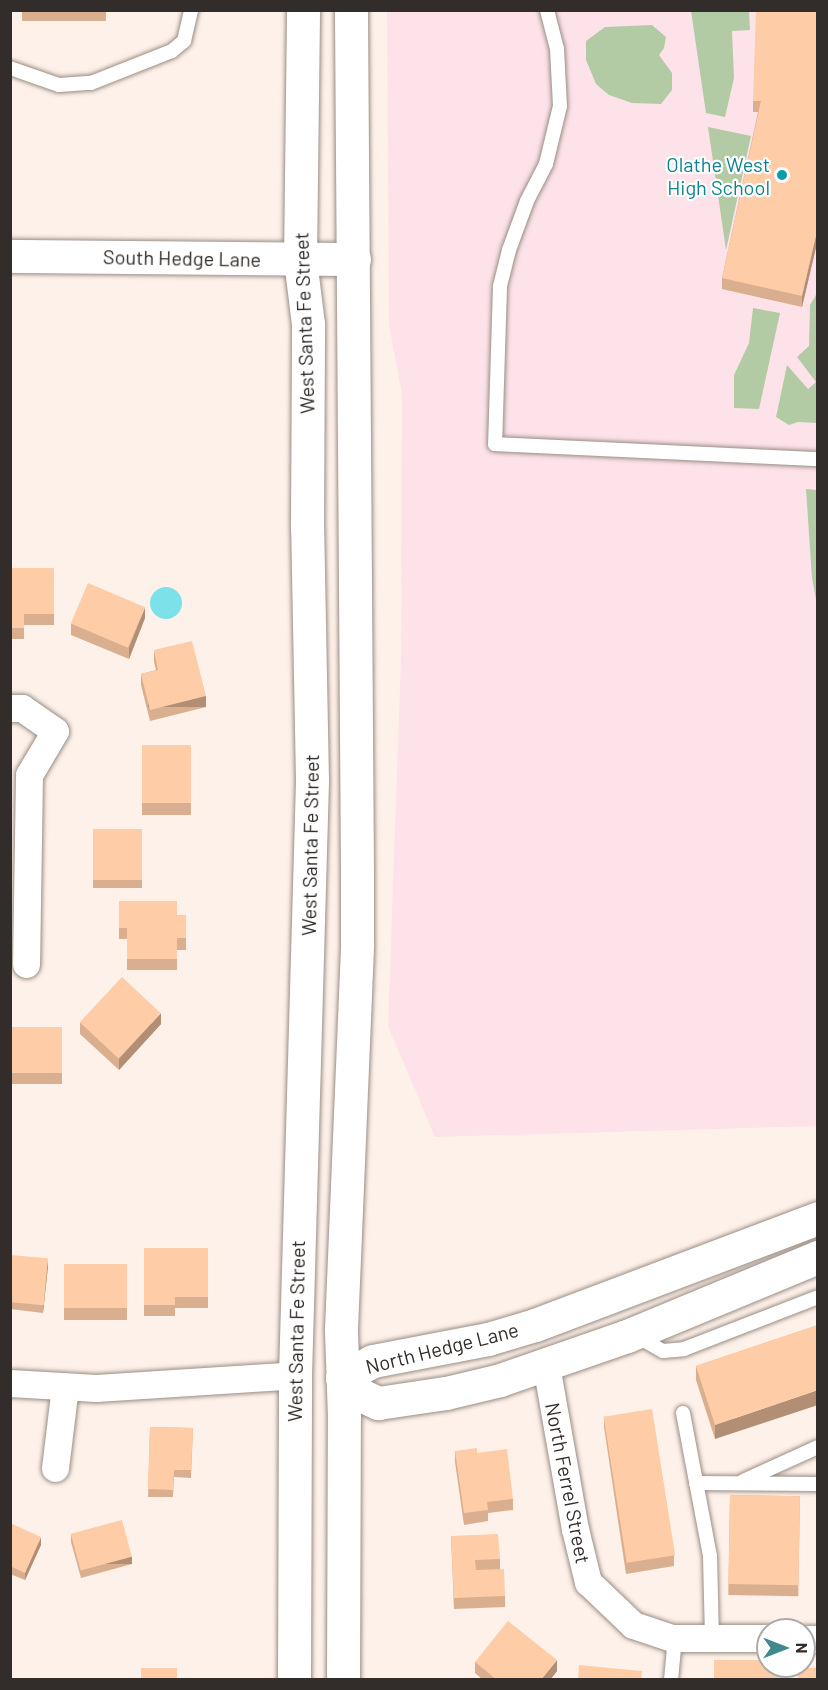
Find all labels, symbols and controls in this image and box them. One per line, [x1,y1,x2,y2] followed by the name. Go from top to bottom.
[666,152,770,199] place label: Olathe West High School
[775,168,789,182] marker: Olathe West High School
[289,232,319,414] street label: West Santa Fe Street
[103,245,261,271] street label: South Hedge Lane
[296,754,324,936] street label: West Santa Fe Street
[282,1240,310,1422] street label: West Santa Fe Street
[363,1317,521,1379] street label: North Hedge Lane
[541,1400,595,1566] street label: North Ferrel Street
[756,1618,816,1678] north arrow
[793,1643,812,1653] text: N

